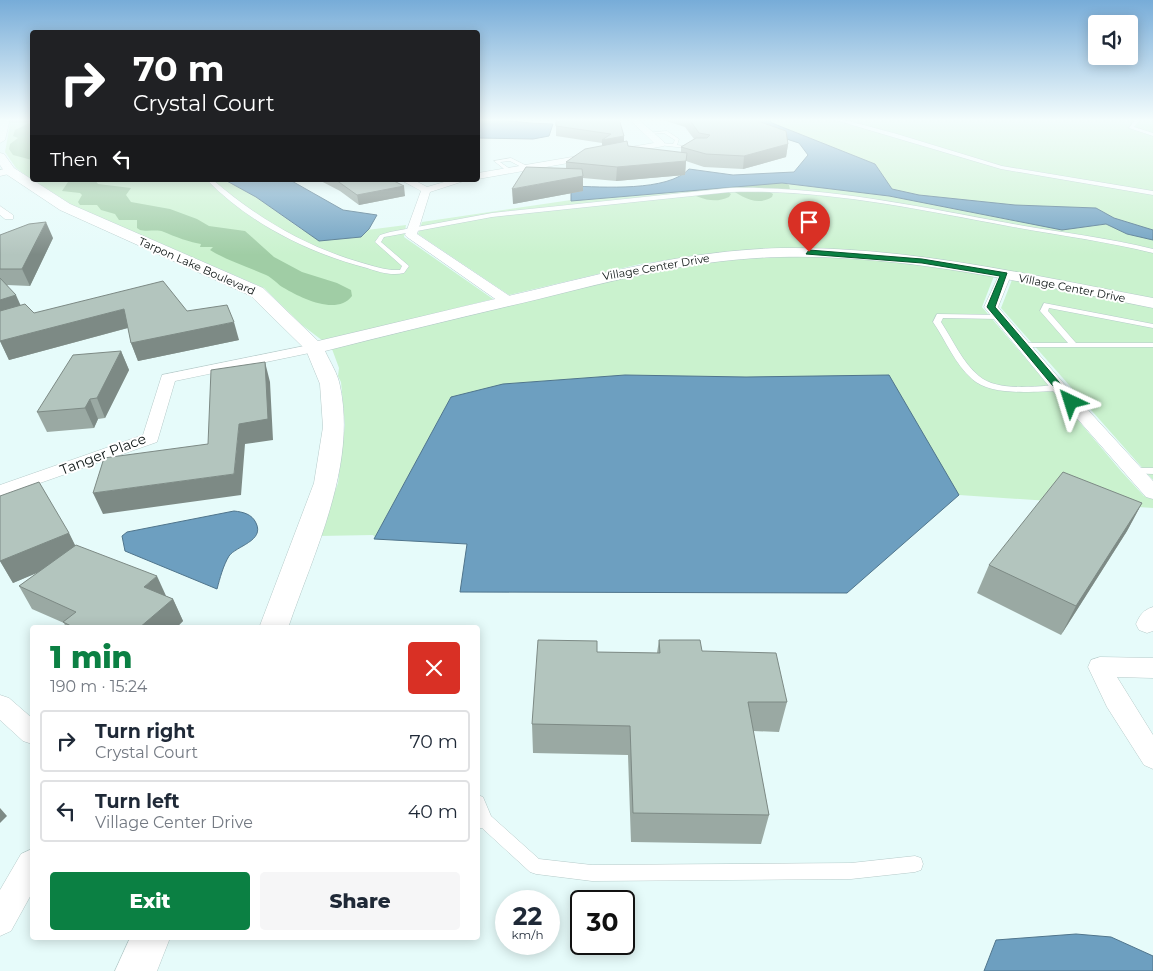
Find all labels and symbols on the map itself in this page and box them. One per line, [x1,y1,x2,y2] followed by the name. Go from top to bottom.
[788,201,830,252] pin
[136,234,258,298] street label: Tarpon Lake Boulevard
[601,251,711,283] street label: Village Center Drive
[1017,271,1127,305] street label: Village Center Drive
[1044,375,1096,427] position arrow
[57,429,149,479] street label: Tanger Place
[570,890,635,955] speed limit sign: 30

